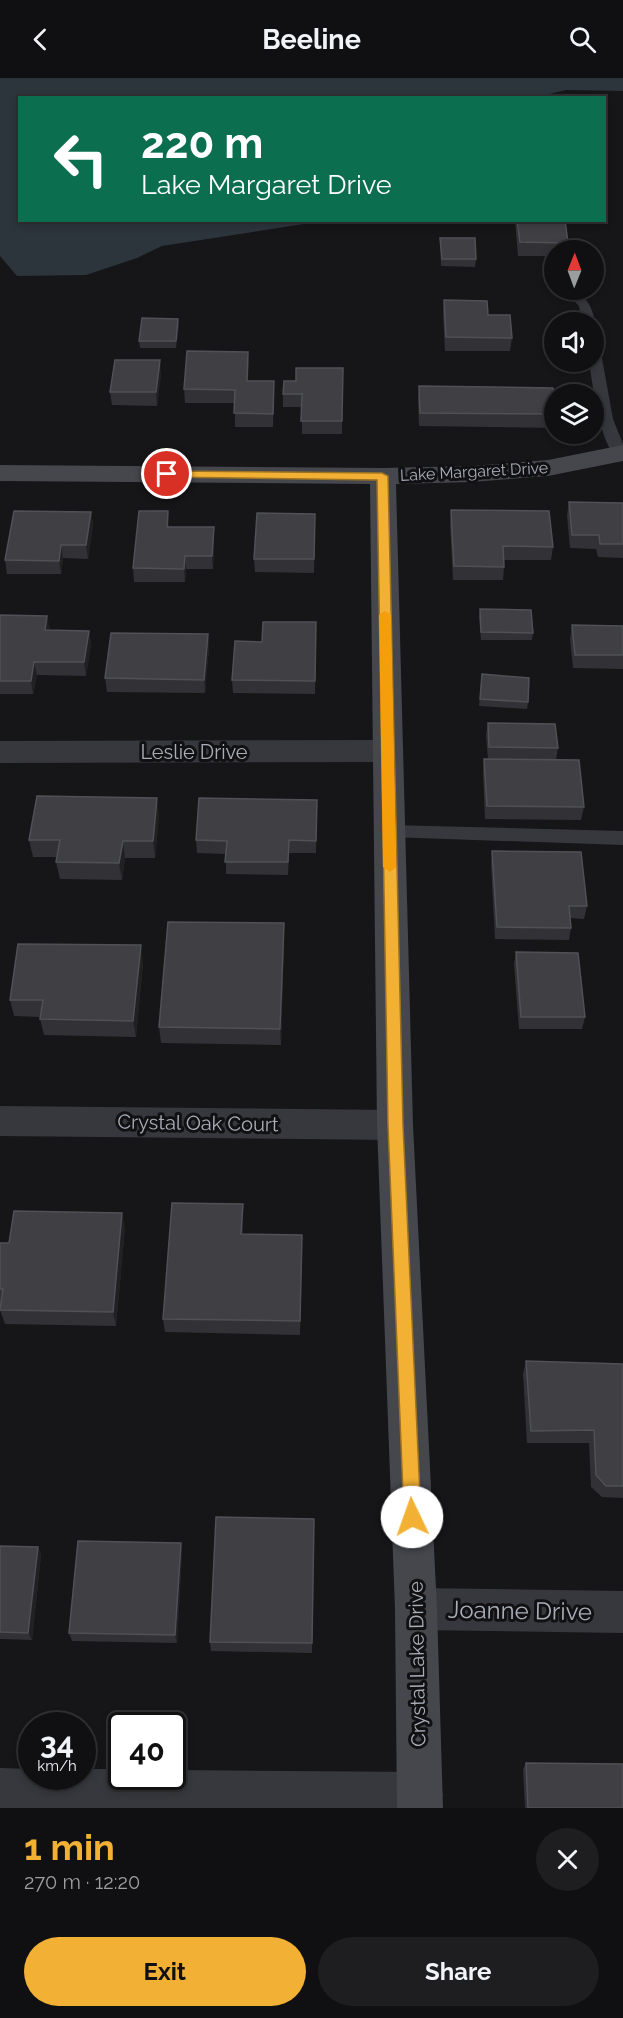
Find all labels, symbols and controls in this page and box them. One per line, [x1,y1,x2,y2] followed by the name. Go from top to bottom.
[24,23,57,56] icon: back
[566,23,599,56] icon: search
[262,24,361,55] text: Beeline
[141,119,263,168] text: 220 m
[42,120,120,198] icon: left
[141,169,392,200] text: Lake Margaret Drive
[544,240,604,300] north arrow
[544,240,604,444] map controls
[544,312,604,372] button: sound
[544,384,604,444] button: layers
[141,448,192,499] pin
[150,457,183,490] icon: arrive
[399,458,549,485] street label: Lake Margaret Drive
[140,740,248,764] street label: Leslie Drive
[117,1110,279,1136] street label: Crystal Oak Court
[380,1485,444,1549] position arrow
[404,1581,430,1747] street label: Crystal Lake Drive
[448,1595,592,1626] street label: Joanne Drive
[108,1712,186,1790] speed limit sign: 40
[40,1726,74,1761] text: 34
[37,1757,77,1775] text: km/h
[24,1826,115,1868] text: 1 min
[536,1828,599,1891] button: close
[24,1870,140,1894] text: 270 m · 12:20
[24,1937,306,2006] button: Exit
[318,1937,599,2006] button: Share

